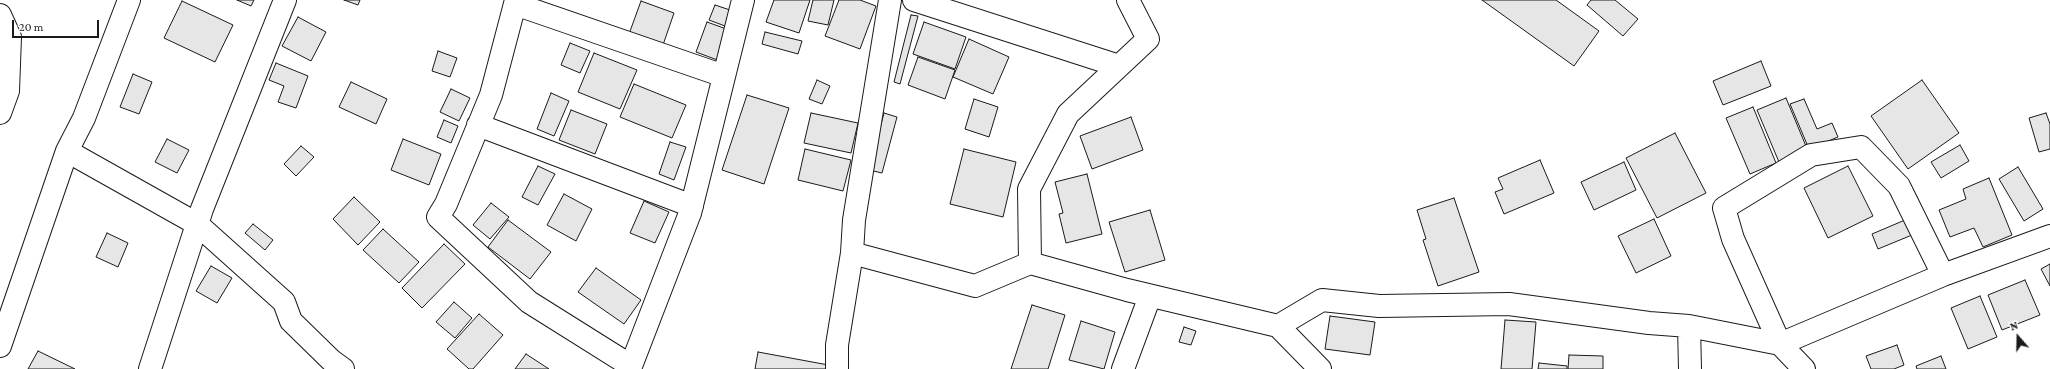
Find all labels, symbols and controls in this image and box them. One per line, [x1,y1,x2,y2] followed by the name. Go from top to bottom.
[14,12,101,38] scale bar
[19,20,43,34] text: 20 m
[1998,317,2038,357] north arrow
[2008,319,2019,333] text: N

